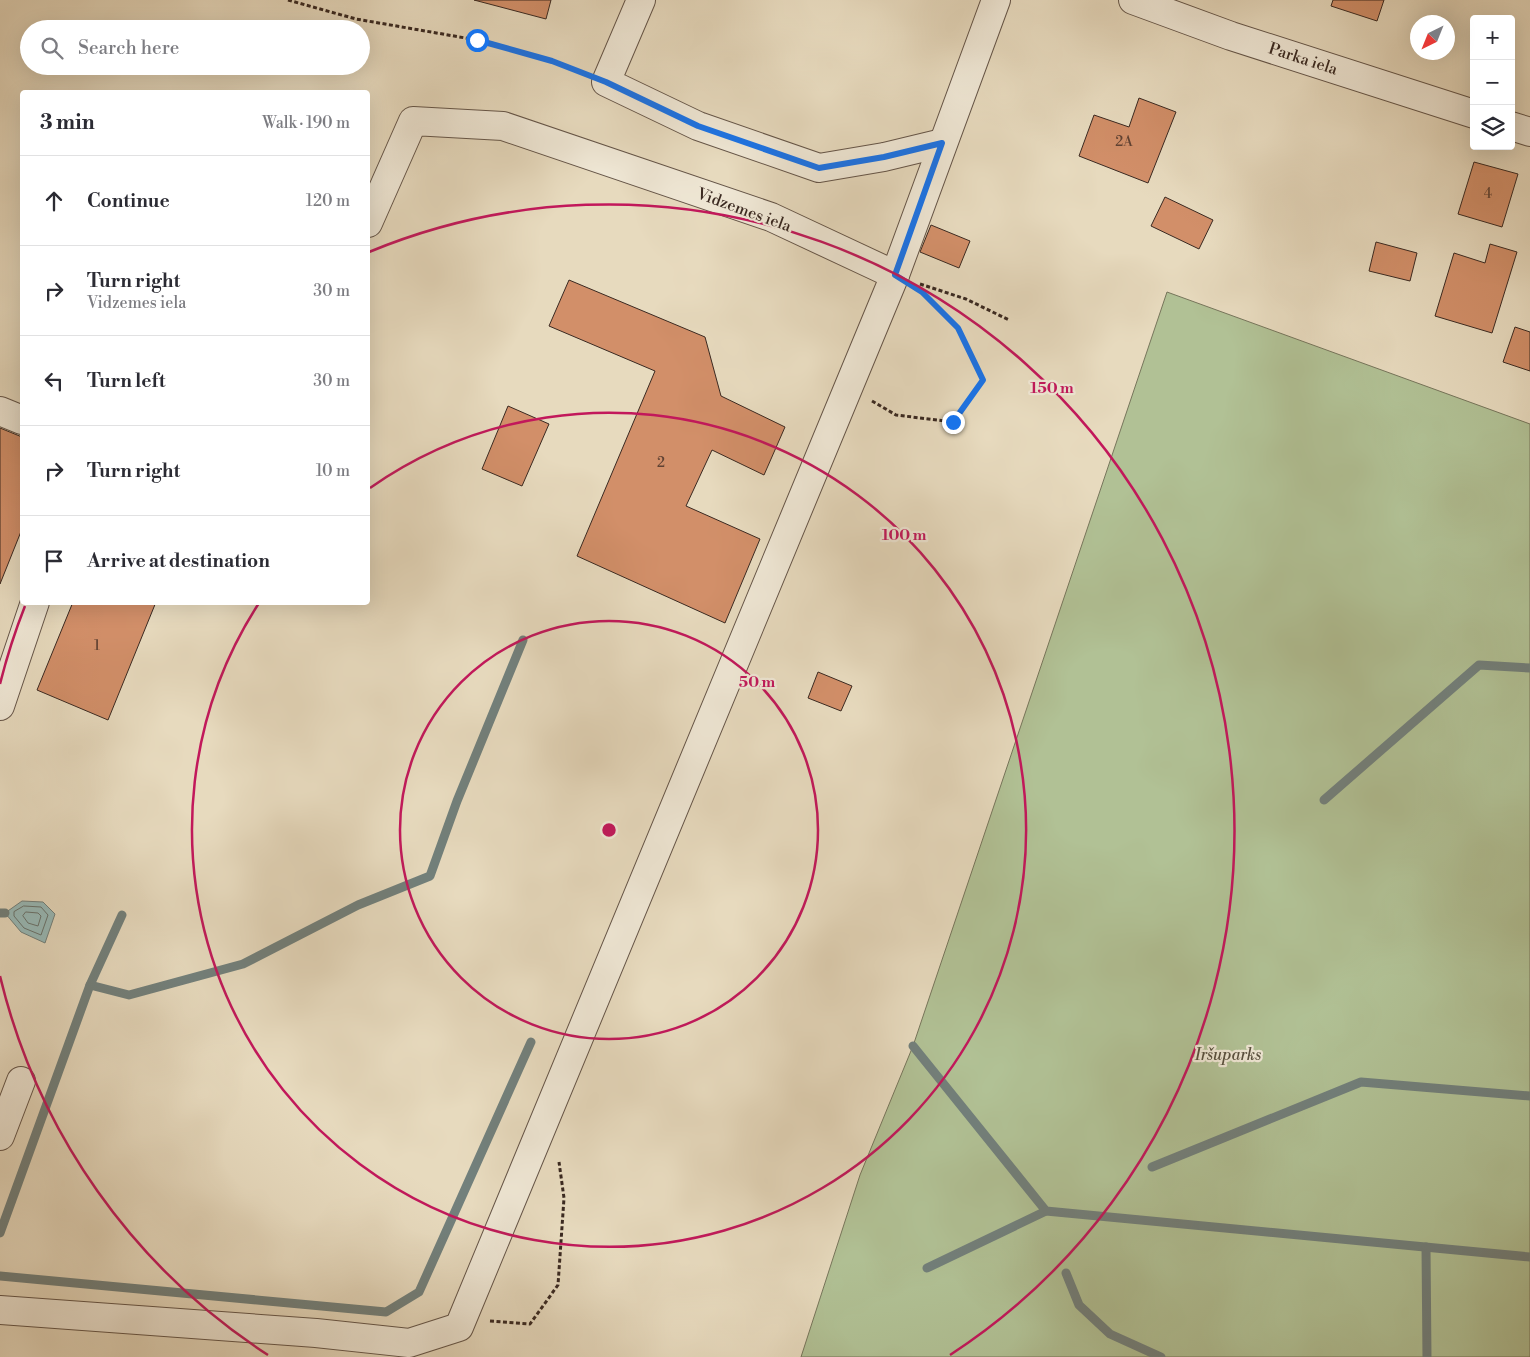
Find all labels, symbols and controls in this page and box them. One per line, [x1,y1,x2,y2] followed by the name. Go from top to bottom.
[1410,15,1455,60] north arrow
[1470,15,1515,150] map controls
[1470,15,1515,60] button: +
[20,20,370,75] search box
[466,29,489,52] route start
[38,34,66,62] icon: search
[78,36,179,60] text: Search here
[1266,38,1341,80] street label: Parka iela
[1470,60,1515,105] button: −
[1470,105,1515,150] button: layers
[40,110,95,136] text: 3 min
[262,113,350,133] text: Walk · 190 m
[1115,133,1133,151] house number: 2A
[693,183,795,237] street label: Vidzemes iela
[1484,185,1492,203] house number: 4
[40,187,68,215] icon: ahead
[87,189,170,213] text: Continue
[306,191,350,211] text: 120 m
[87,269,180,293] text: Turn right
[40,277,68,305] icon: right
[313,281,350,301] text: 30 m
[87,293,186,313] text: Vidzemes iela
[40,367,68,395] icon: left
[87,369,166,393] text: Turn left
[313,371,350,391] text: 30 m
[1030,379,1074,398] text: 150 m
[942,411,965,434] route end
[657,454,665,472] house number: 2
[40,457,68,485] icon: right
[87,459,180,483] text: Turn right
[316,461,350,481] text: 10 m
[882,526,927,545] text: 100 m
[40,547,68,575] icon: arrive
[87,549,270,573] text: Arrive at destination
[94,637,100,655] house number: 1
[739,673,775,692] text: 50 m
[600,821,618,839] centre of rings
[1194,1045,1261,1065] park label: Iršuparks

